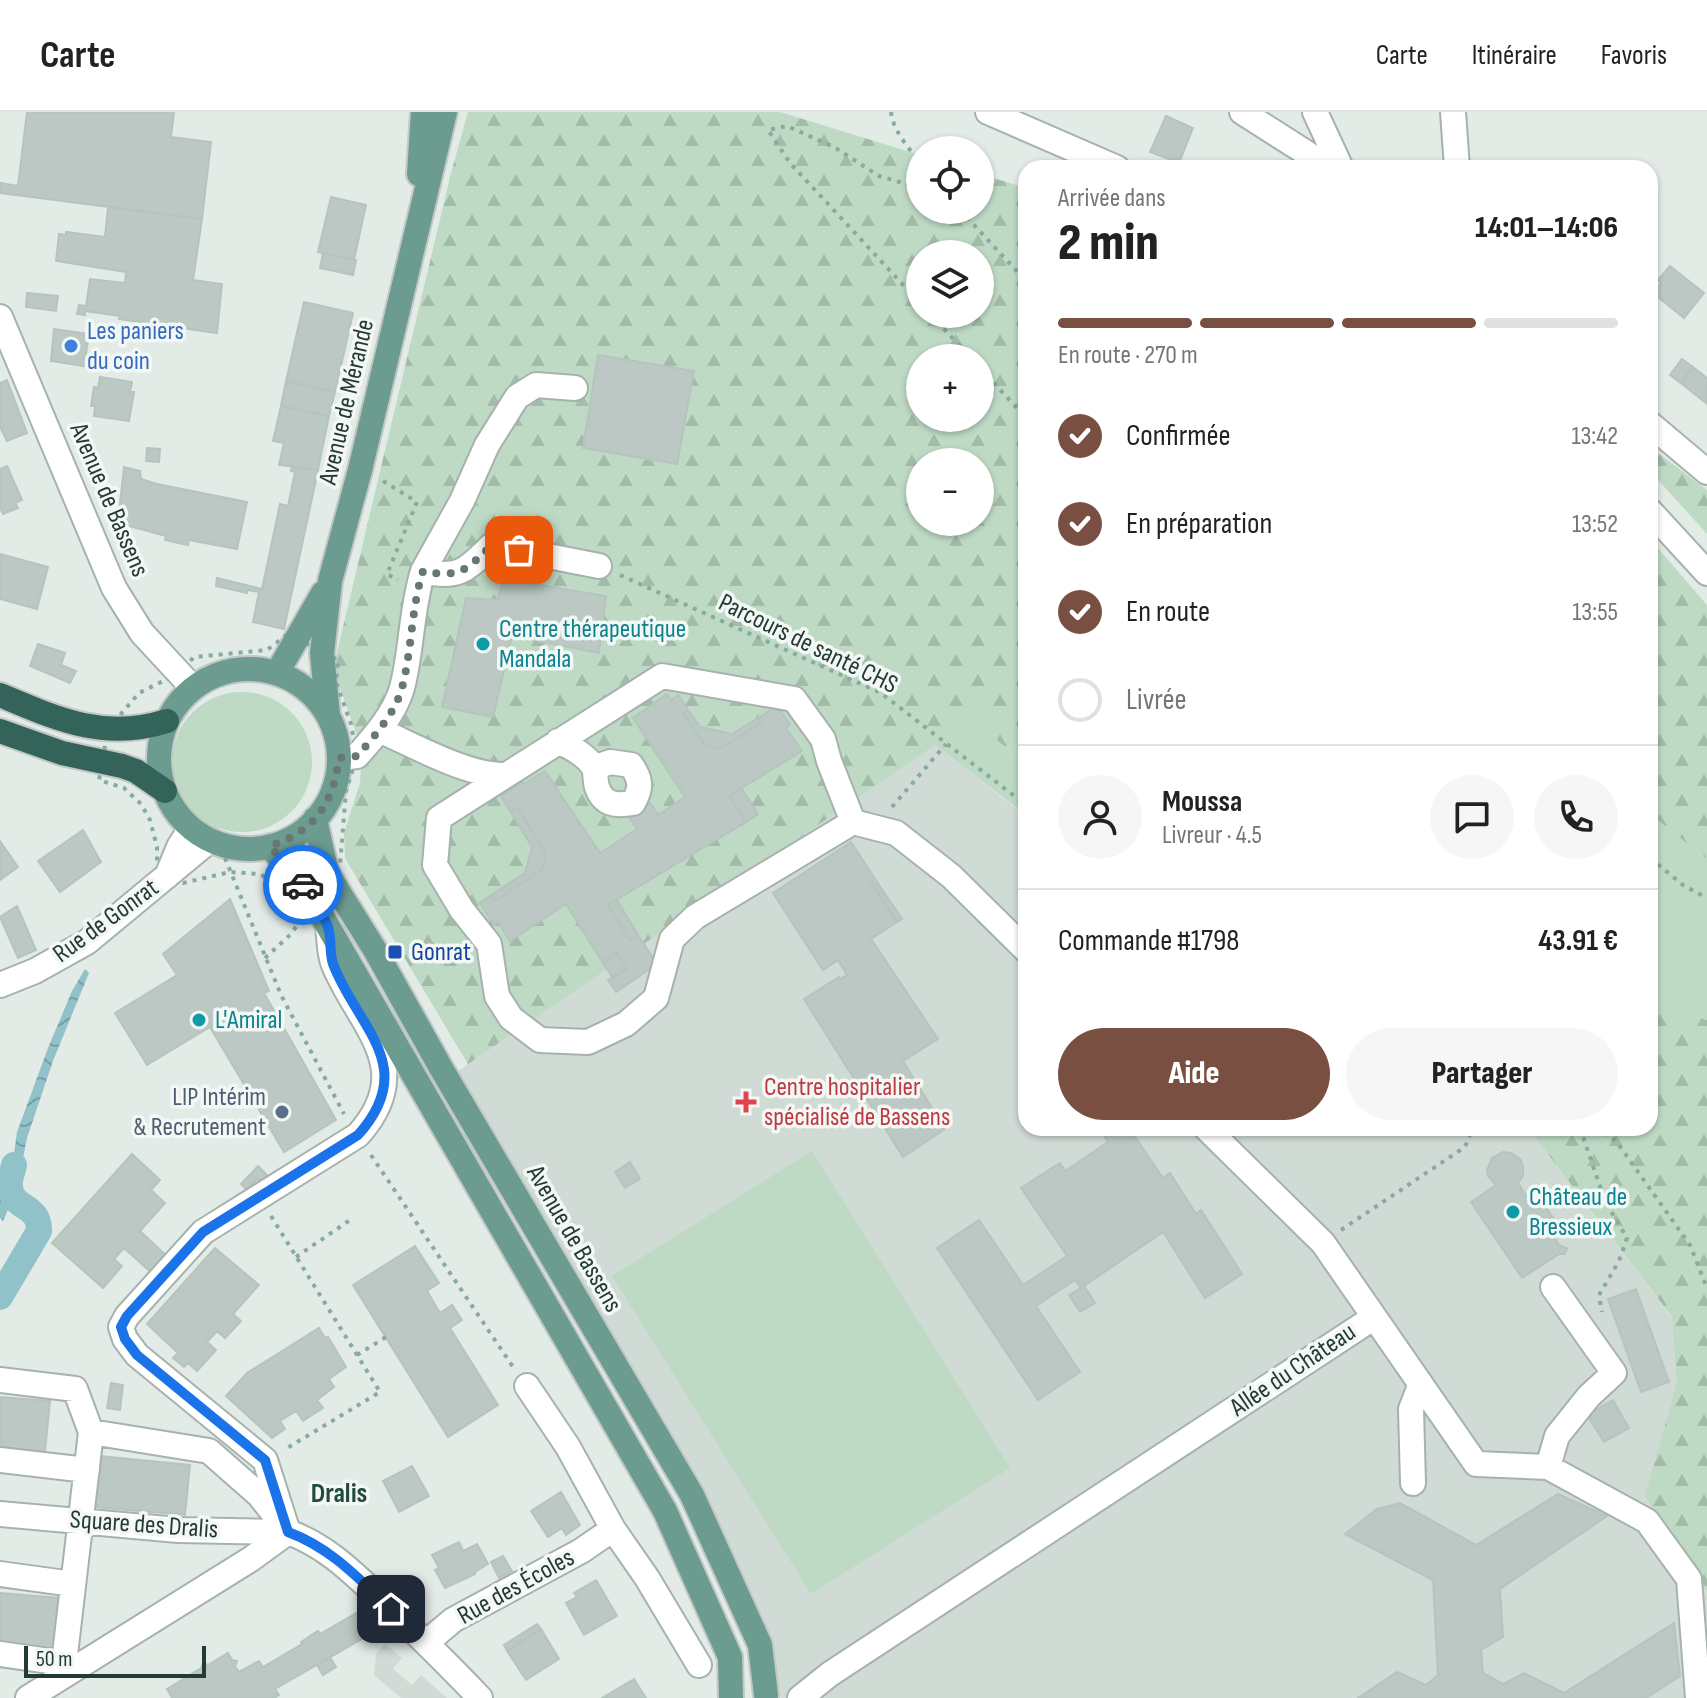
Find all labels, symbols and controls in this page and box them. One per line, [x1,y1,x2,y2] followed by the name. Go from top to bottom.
[40,33,116,78] text: Carte
[1376,39,1428,72] text: Carte
[1472,39,1557,72] text: Itinéraire
[1601,39,1667,72] text: Favoris
[906,136,994,536] map controls
[906,136,994,224] button: locate
[1058,183,1166,214] text: Arrivée dans
[1475,210,1618,246] text: 14:01–14:06
[1058,212,1159,275] text: 2 min
[906,240,994,328] button: layers
[87,316,184,377] place label: Les paniers du coin
[313,316,381,489] street label: Avenue de Mérande
[62,337,80,355] marker: Les paniers du coin
[1058,340,1198,371] text: En route · 270 m
[906,344,994,432] button: +
[1058,414,1102,458] icon: check
[62,417,155,582] street label: Avenue de Bassens
[1126,418,1231,454] text: Confirmée
[1571,421,1618,452] text: 13:42
[906,448,994,536] button: −
[1058,502,1102,546] icon: check
[1126,506,1272,542] text: En préparation
[1572,509,1618,540] text: 13:52
[485,516,553,584] pin
[497,528,541,572] icon: bag
[713,587,903,701] street label: Parcours de santé CHS
[1058,590,1102,634] icon: check
[1126,594,1210,630] text: En route
[1572,597,1618,628] text: 13:55
[499,614,686,675] place label: Centre thérapeutique Mandala
[474,635,492,653] marker: Centre thérapeutique Mandala
[1126,682,1187,718] text: Livrée
[1058,775,1142,859] button: person
[1430,775,1514,859] button: chat
[1534,775,1618,859] button: phone
[1162,784,1242,820] text: Moussa
[1162,820,1262,851] text: Livreur · 4.5
[263,845,343,925] courier
[281,863,325,907] icon: car
[47,872,165,970] street label: Rue de Gonrat
[1058,923,1240,959] text: Commande #1798
[1538,923,1618,959] text: 43.91 €
[411,937,471,968] place label: Gonrat
[386,943,404,961] marker: Gonrat
[215,1005,282,1036] place label: L'Amiral
[190,1011,208,1029] marker: L'Amiral
[1058,1028,1330,1120] button: Aide
[1346,1028,1618,1120] button: Partager
[764,1072,950,1133] place label: Centre hospitalier spécialisé de Bassens
[133,1082,266,1143] place label: LIP Intérim & Recrutement
[735,1091,757,1113] marker: Centre hospitalier spécialisé de Bassens
[273,1103,291,1121] marker: LIP Intérim & Recrutement
[519,1159,628,1318] street label: Avenue de Bassens
[1529,1182,1627,1243] place label: Château de Bressieux
[1504,1203,1522,1221] marker: Château de Bressieux
[1223,1317,1362,1424] street label: Allée du Château
[311,1477,367,1510] district label: Dralis
[69,1504,219,1546] street label: Square des Dralis
[452,1542,580,1632] street label: Rue des Écoles
[357,1575,425,1643] pin
[369,1587,413,1631] icon: home
[24,1642,206,1678] scale bar
[36,1646,72,1673] text: 50 m

